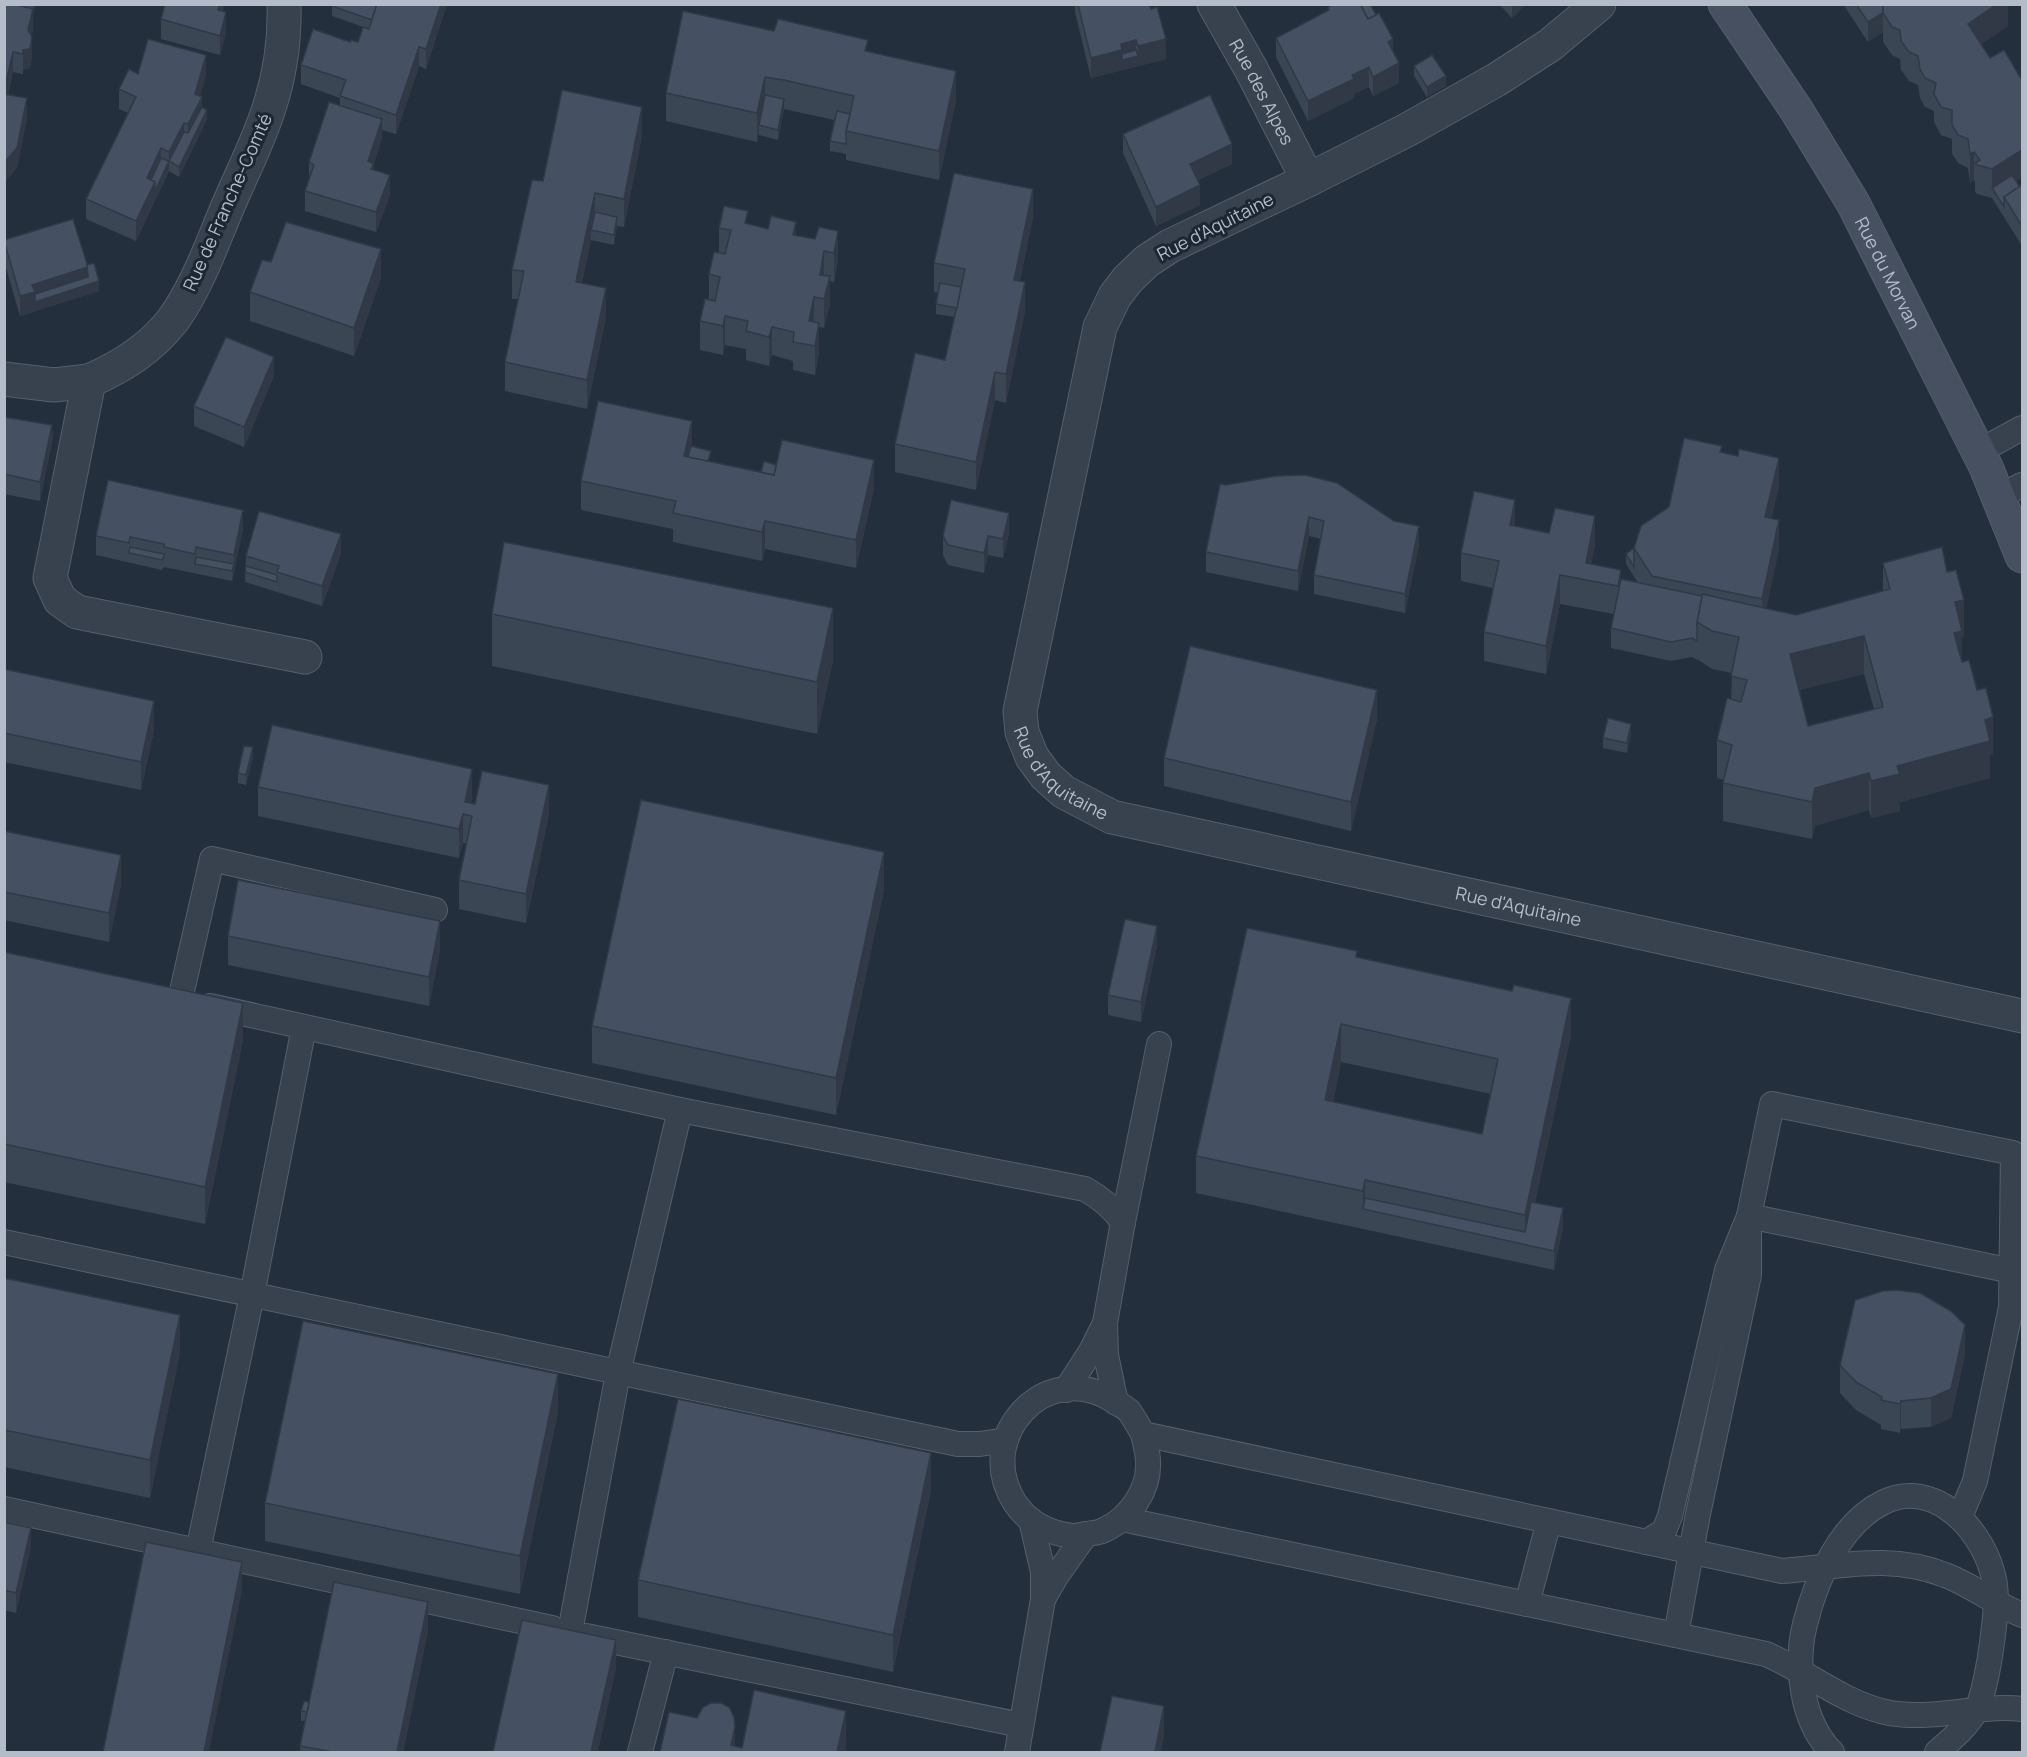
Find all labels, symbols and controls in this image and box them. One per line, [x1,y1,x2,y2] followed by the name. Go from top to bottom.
[1224,34,1300,149] street label: Rue des Alpes
[177,109,277,295] street label: Rue de Franche-Comté
[1153,186,1277,266] street label: Rue d'Aquitaine
[1850,213,1927,333] street label: Rue du Morvan
[1009,723,1113,825] street label: Rue d'Aquitaine
[1453,881,1584,931] street label: Rue d'Aquitaine

